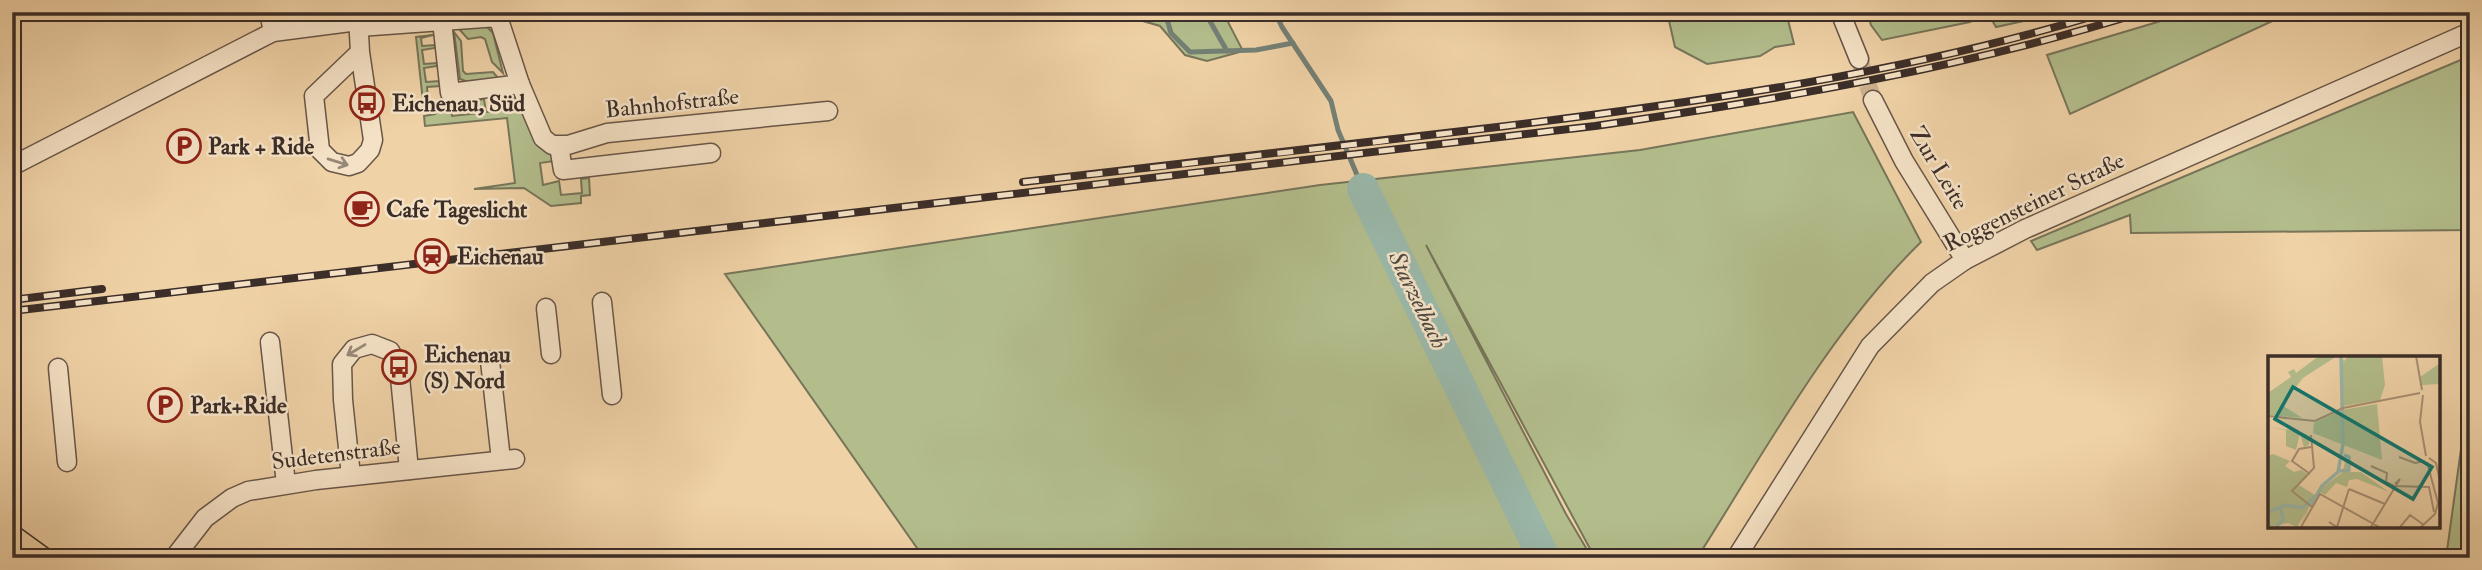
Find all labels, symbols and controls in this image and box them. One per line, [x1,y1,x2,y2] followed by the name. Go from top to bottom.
[604,82,741,124] street label: Bahnhofstraße
[348,84,386,122] bus stop icon: Eichenau, Süd
[392,89,526,118] place label: Eichenau, Süd
[1903,121,1975,215] street label: Zur Leite
[165,127,203,165] parking icon: Park + Ride
[208,132,315,161] place label: Park + Ride
[1939,145,2130,258] street label: Roggensteiner Straße
[327,156,349,169] one-way arrow
[343,190,381,228] cafe icon: Cafe Tageslicht
[386,195,528,225] place label: Cafe Tageslicht
[413,237,451,275] station icon: Eichenau
[457,242,544,271] place label: Eichenau
[1381,245,1455,354] water label: Starzelbach
[424,340,511,395] place label: Eichenau (S) Nord
[346,343,366,357] one-way arrow
[380,348,418,386] bus stop icon: Eichenau (S) Nord
[2268,356,2440,528] inset map
[146,386,184,424] parking icon: Park+Ride
[190,391,287,420] place label: Park+Ride
[270,432,403,476] street label: Sudetenstraße

